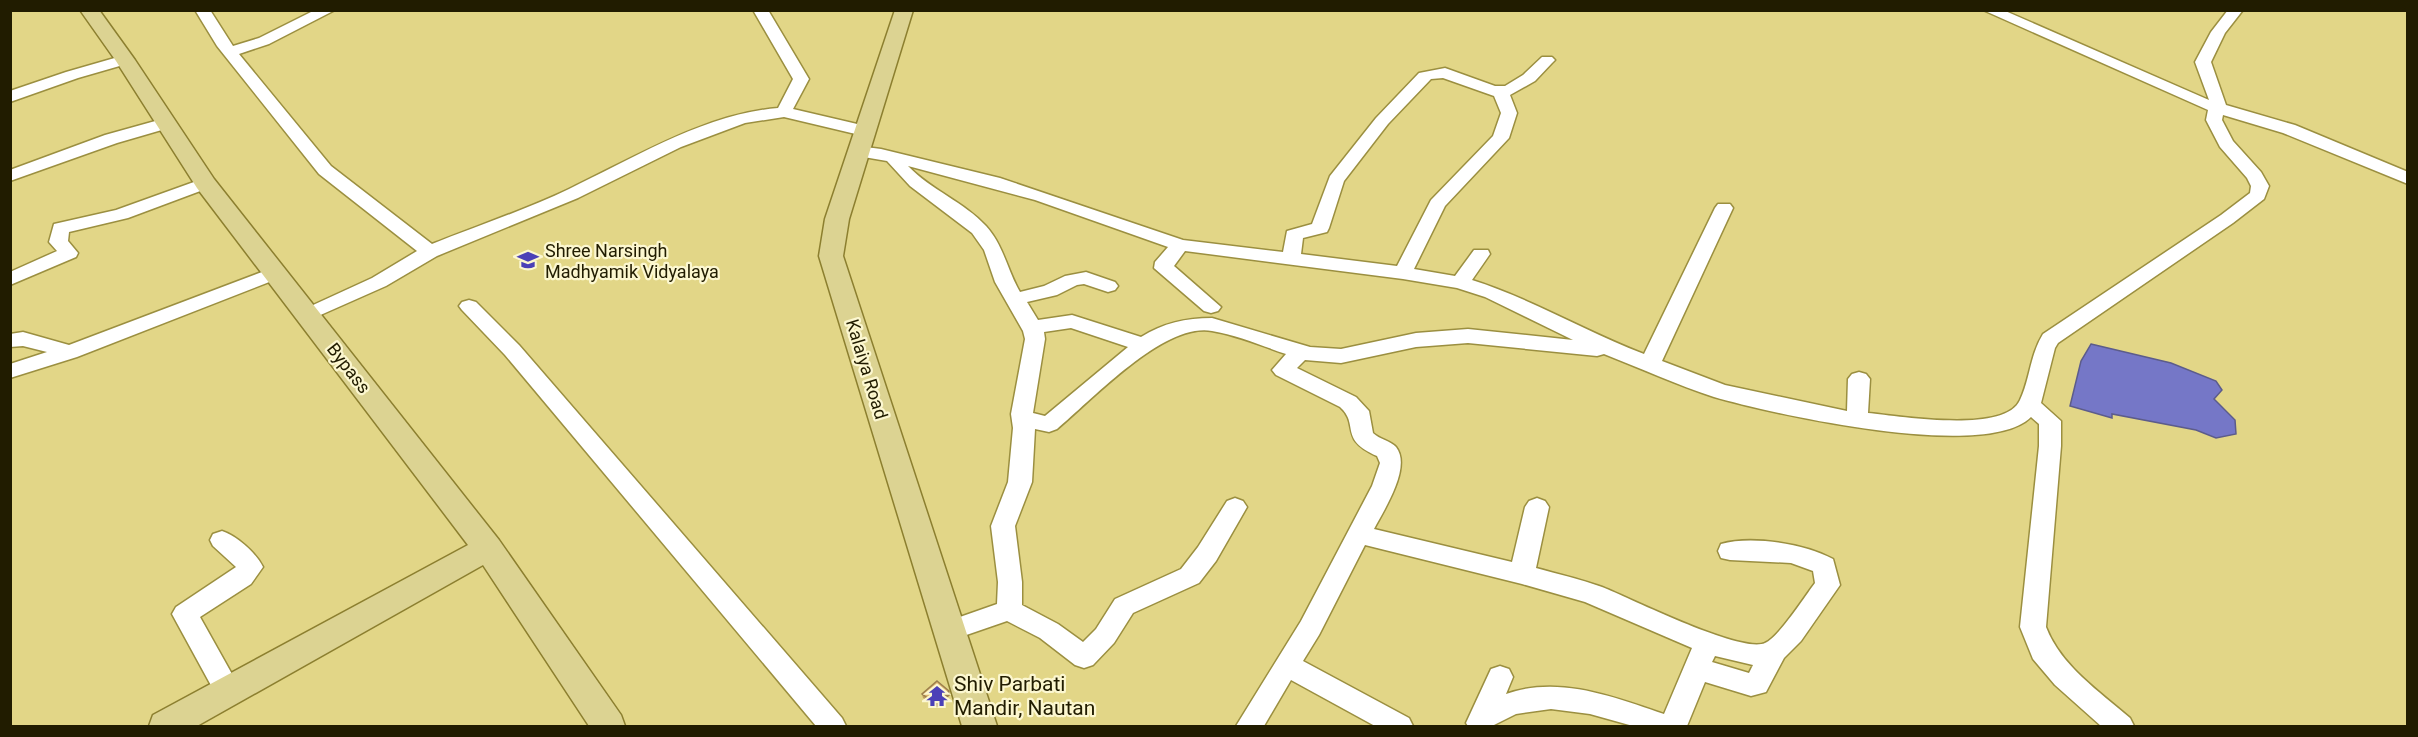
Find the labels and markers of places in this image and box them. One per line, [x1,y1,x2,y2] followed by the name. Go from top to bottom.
[545,240,719,282] place label: Shree Narsingh Madhyamik Vidyalaya
[516,248,540,272] school or university icon: Shree Narsingh Madhyamik Vidyalaya
[954,672,1095,720] place label: Shiv Parbati Mandir, Nautan
[925,684,949,708] temple icon: Shiv Parbati Mandir, Nautan

